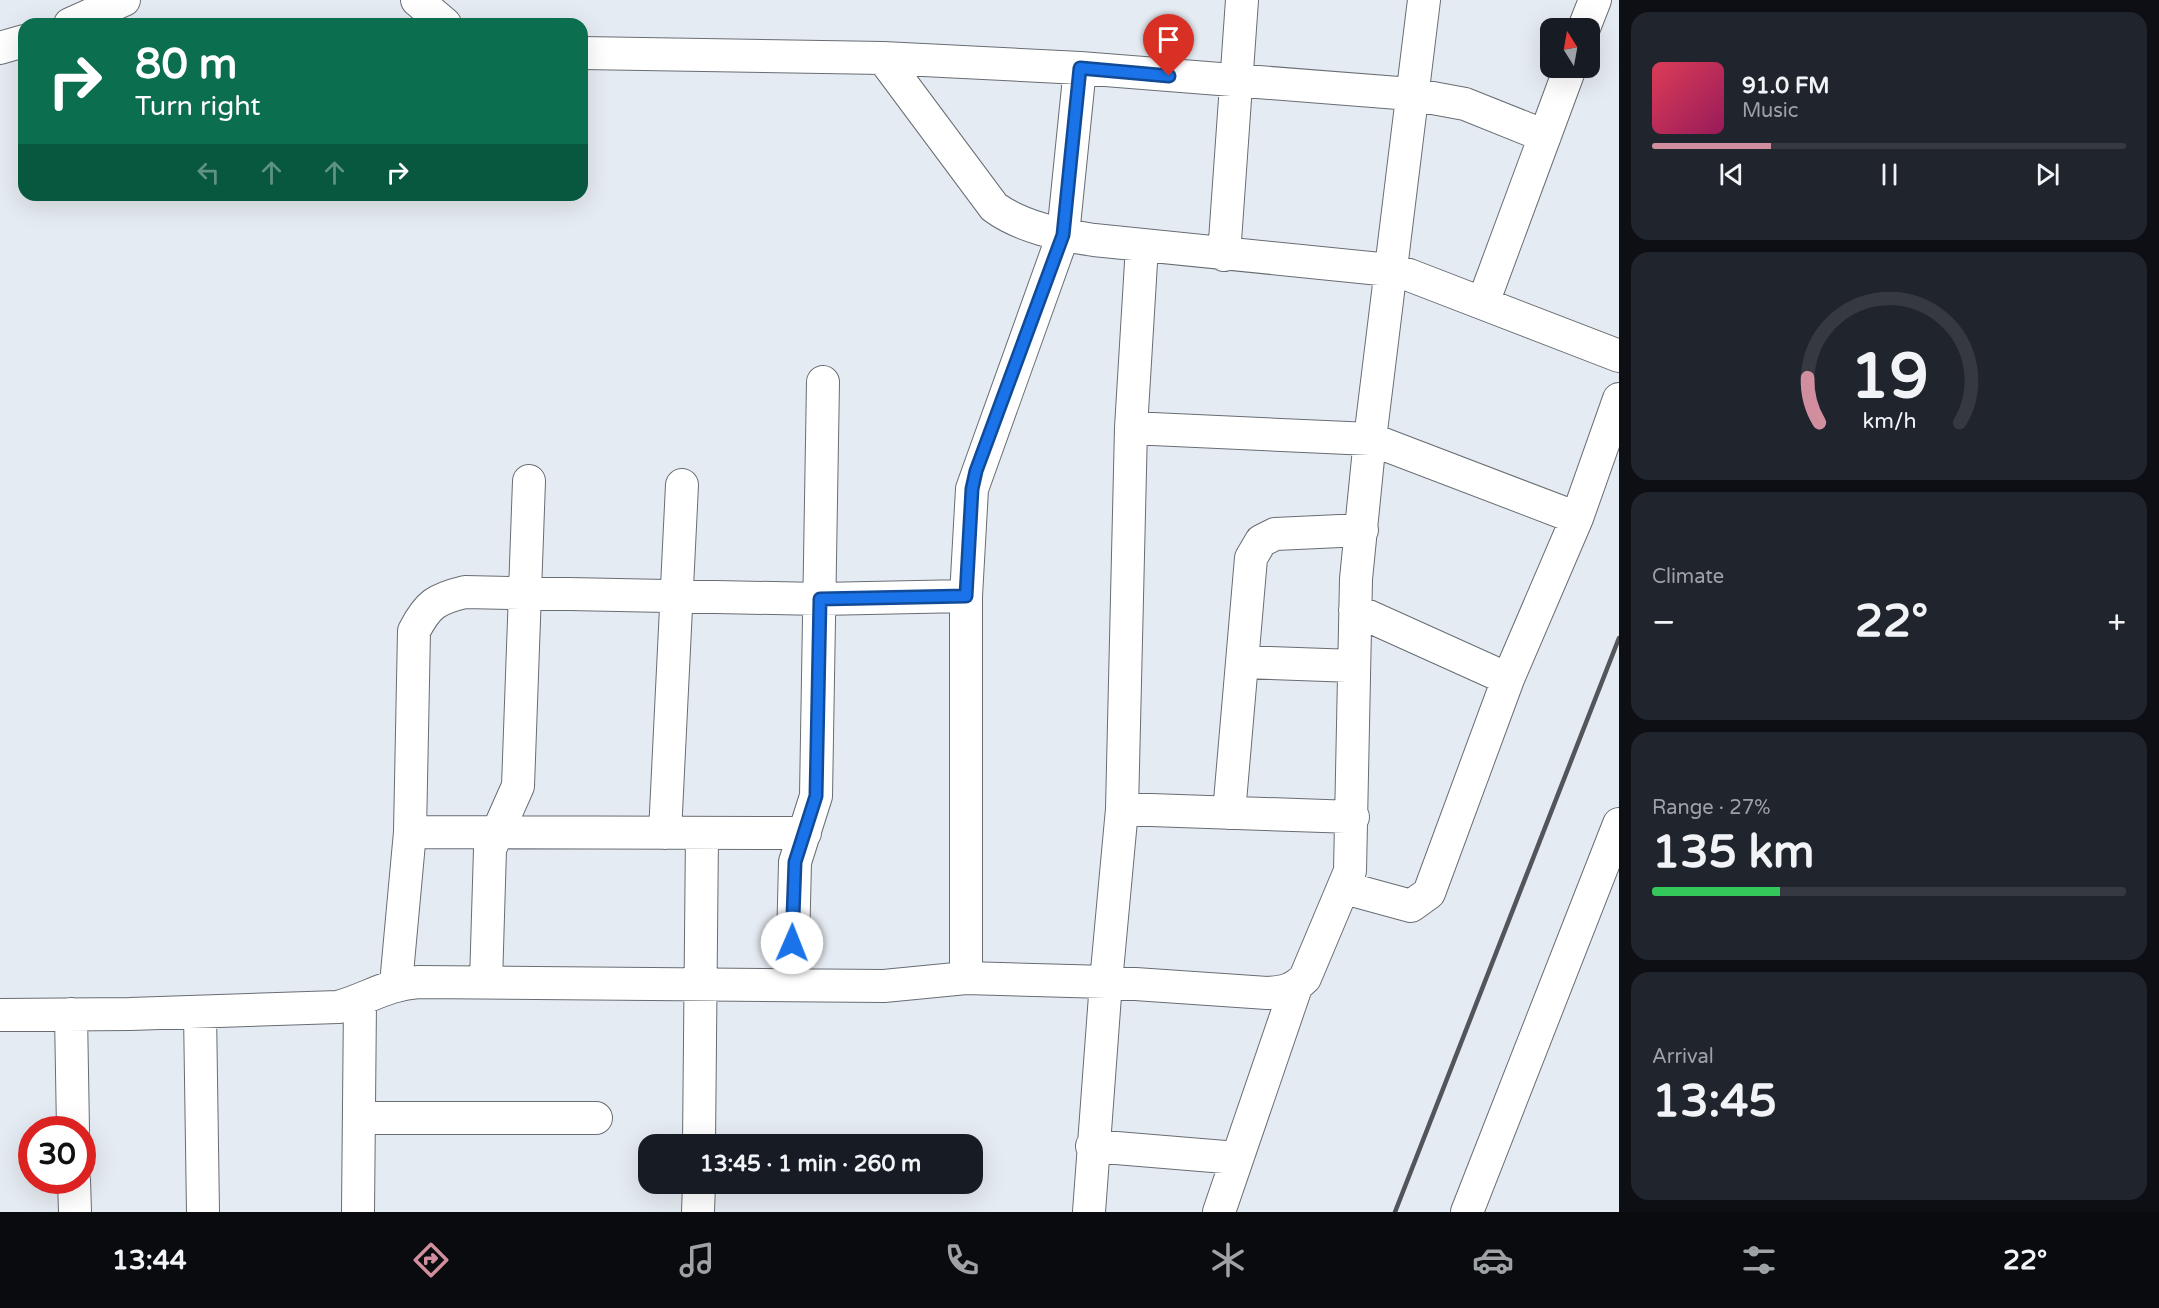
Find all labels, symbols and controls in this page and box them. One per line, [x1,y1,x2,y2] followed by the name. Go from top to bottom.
[1143,14,1194,76] pin
[1540,18,1600,78] north arrow
[1540,18,1600,78] map controls
[1152,23,1185,56] icon: arrive
[135,39,237,90] text: 80 m
[36,42,114,120] icon: right
[1742,73,1830,99] text: 91.0 FM
[135,90,261,123] text: Turn right
[1742,99,1798,123] text: Music
[192,156,225,189] icon: left
[255,156,288,189] icon: ahead
[318,156,351,189] icon: ahead
[381,156,414,189] icon: right
[1715,158,1748,191] icon: previous
[1873,158,1906,191] icon: pause
[2031,158,2064,191] icon: next
[1850,340,1928,415] text: 19
[1862,408,1916,434] text: km/h
[1652,565,1724,589] text: Climate
[1855,595,1928,649] text: 22°
[1652,603,1676,642] text: −
[2107,603,2126,642] text: +
[1652,796,1771,820] text: Range · 27%
[1652,826,1814,880] text: 135 km
[760,911,824,975] position arrow
[1652,1045,1714,1069] text: Arrival
[1652,1075,1777,1129] text: 13:45
[18,1116,96,1194] speed limit sign: 30
[700,1151,921,1177] text: 13:45 · 1 min · 260 m
[410,1239,452,1281] icon: directions
[676,1239,718,1281] icon: music
[941,1239,983,1281] icon: phone
[1207,1239,1249,1281] icon: climate
[1472,1239,1514,1281] icon: car
[1738,1239,1780,1281] icon: filters
[112,1244,187,1277] text: 13:44
[2003,1244,2047,1277] text: 22°

